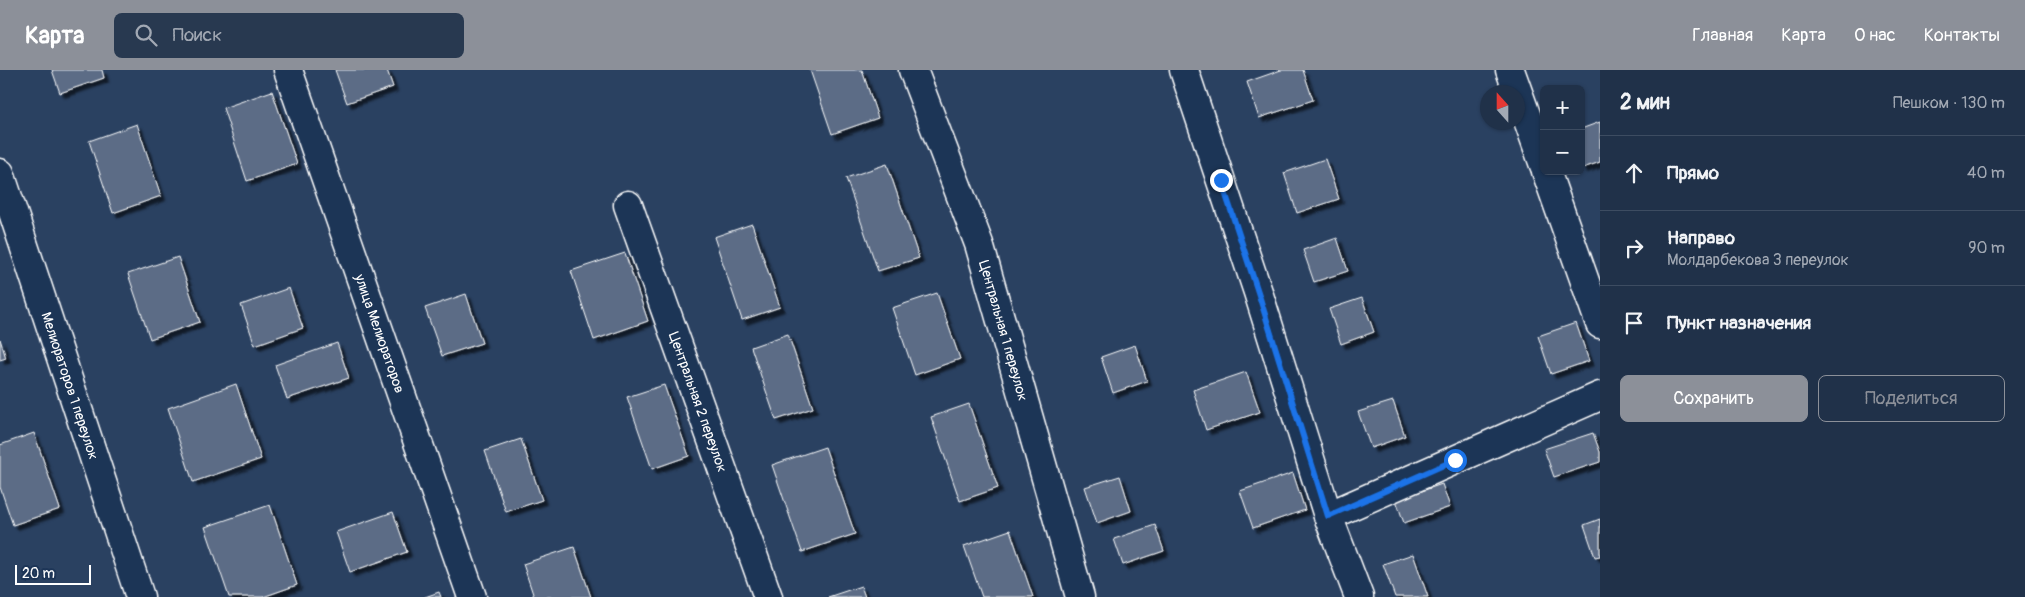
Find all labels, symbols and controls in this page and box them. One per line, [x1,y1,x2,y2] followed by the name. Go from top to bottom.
[114,13,464,58] search box
[25,21,84,50] text: Карта
[132,21,160,49] icon: search
[172,23,222,47] text: Поиск
[1692,24,1753,47] text: Главная
[1781,24,1826,47] text: Карта
[1854,24,1896,47] text: О нас
[1924,24,2000,47] text: Контакты
[1480,85,1525,130] north arrow
[1540,85,1585,175] map controls
[1540,85,1585,130] button: +
[1620,89,1670,116] text: 2 мин
[1893,93,2005,113] text: Пешком · 130 m
[1540,130,1585,175] button: −
[1620,159,1648,187] icon: ahead
[1667,161,1719,185] text: Прямо
[1967,163,2005,183] text: 40 m
[1210,169,1233,192] route end
[1667,226,1735,250] text: Направо
[1620,234,1648,262] icon: right
[1968,238,2005,258] text: 90 m
[1667,250,1849,270] text: Молдарбекова 3 переулок
[975,258,1031,403] street label: Центральная 1 переулок
[351,271,408,395] street label: улица Мелиораторов
[1620,309,1648,337] icon: arrive
[38,310,102,462] street label: Мелиораторов 1 переулок
[1667,311,1811,335] text: Пункт назначения
[665,330,731,474] street label: Центральная 2 переулок
[1620,375,1808,422] button: Сохранить
[1818,375,2005,422] button: Поделиться
[1444,449,1467,472] route start
[15,562,91,585] scale bar
[22,565,55,582] text: 20 m

